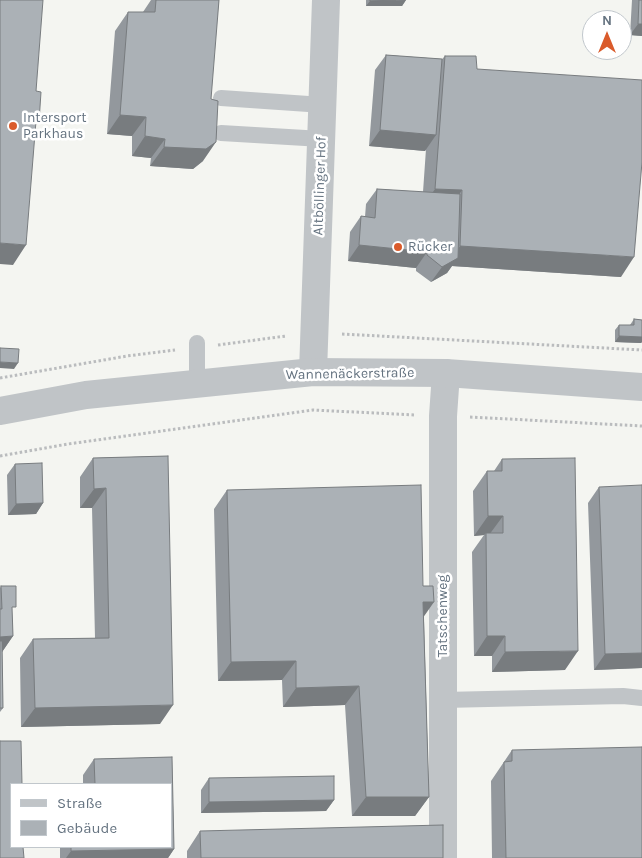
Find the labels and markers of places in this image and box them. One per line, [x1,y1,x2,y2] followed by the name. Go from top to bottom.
[23,110,86,142] place label: Intersport Parkhaus
[7,120,19,132] marker: Intersport Parkhaus
[408,239,452,255] place label: Rücker
[392,241,404,253] marker: Rücker

